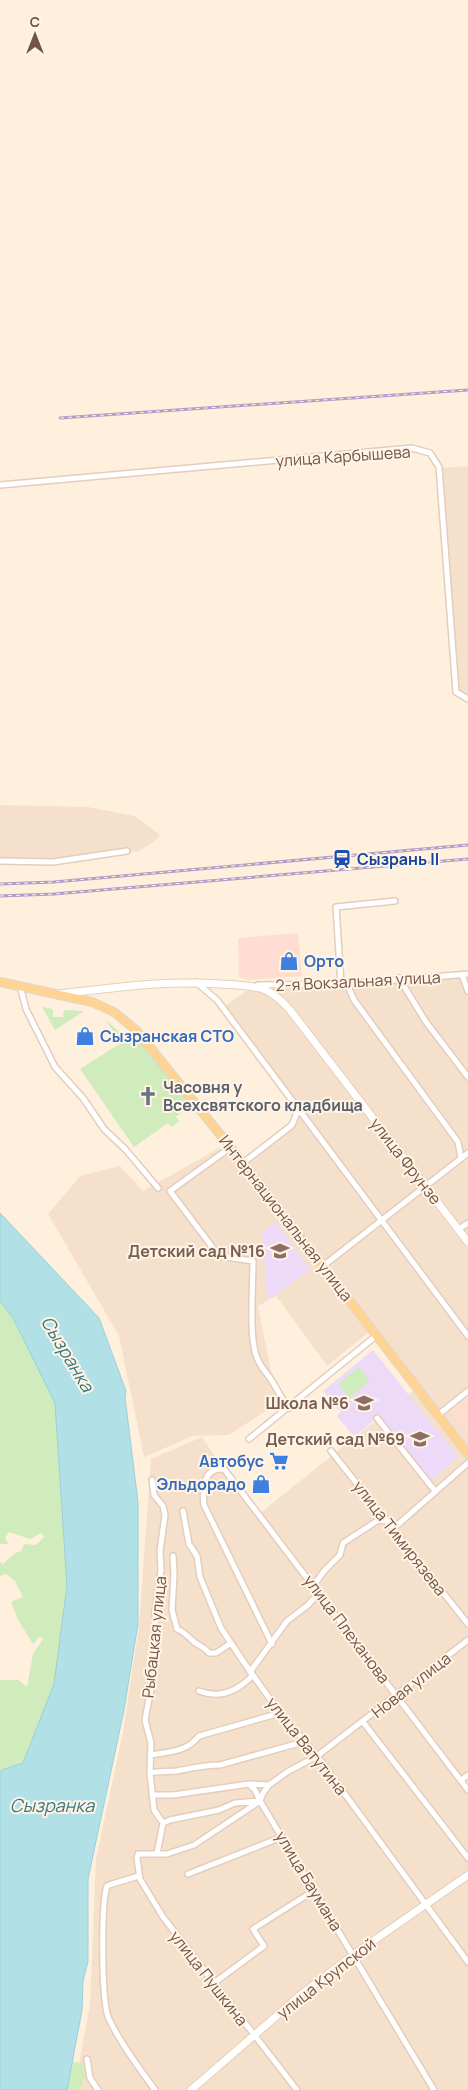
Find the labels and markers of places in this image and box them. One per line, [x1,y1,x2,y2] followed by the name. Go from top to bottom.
[331,848,353,870] station icon: Сызрань II
[357,848,439,870] place label: Сызрань II
[278,950,300,972] shop icon: Орто
[304,950,344,972] place label: Орто
[74,1025,96,1047] shop icon: Сызранская СТО
[100,1025,234,1047] place label: Сызранская СТО
[163,1076,363,1116] place label: Часовня у Всехсвятского кладбища
[137,1085,159,1107] church icon: Часовня у Всехсвятского кладбища
[128,1240,265,1262] place label: Детский сад №16
[269,1240,291,1262] school or university icon: Детский сад №16
[265,1392,349,1414] place label: Школа №6
[353,1392,375,1414] school or university icon: Школа №6
[266,1428,405,1450] place label: Детский сад №69
[409,1428,431,1450] school or university icon: Детский сад №69
[199,1450,264,1472] place label: Автобус
[268,1450,290,1472] supermarket icon: Автобус
[157,1473,246,1495] place label: Эльдорадо
[250,1473,272,1495] shop icon: Эльдорадо

